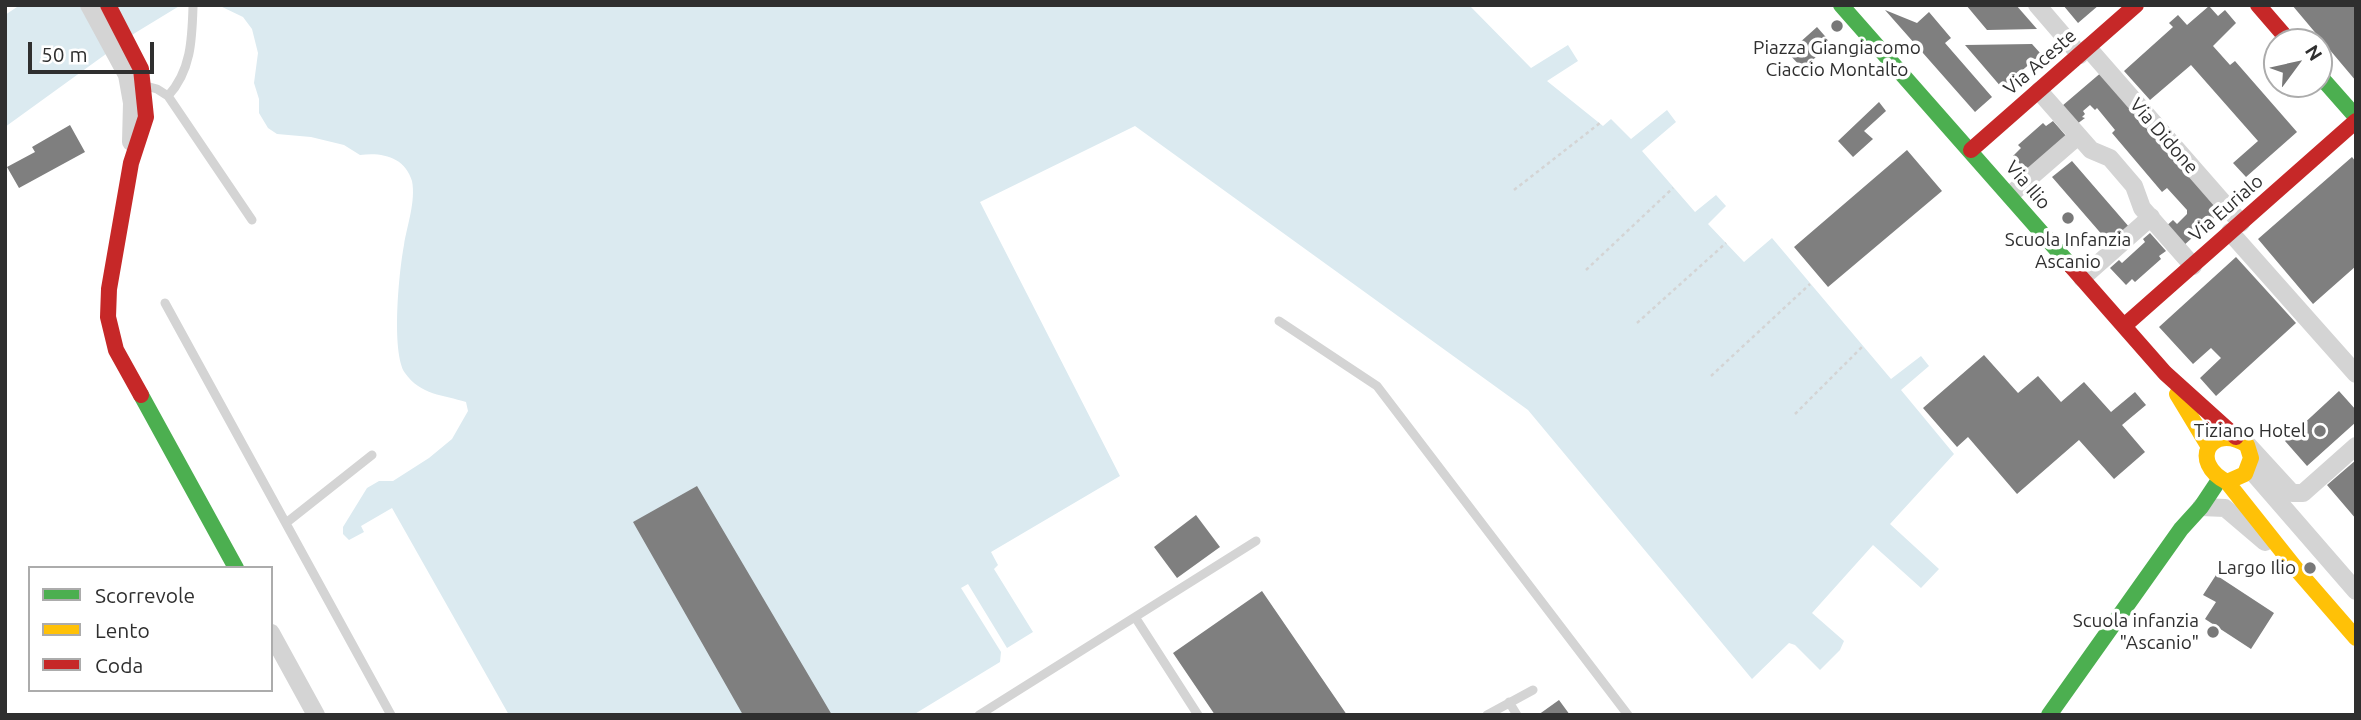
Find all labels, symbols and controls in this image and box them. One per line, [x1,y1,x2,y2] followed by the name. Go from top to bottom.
[1829,18,1845,34] marker: Piazza Giangiacomo Ciaccio Montalto
[1999,24,2081,100] street label: Via Aceste
[32,28,158,72] scale bar
[2263,28,2333,98] north arrow
[1753,37,1921,81] place label: Piazza Giangiacomo Ciaccio Montalto
[2301,41,2327,65] text: N
[41,42,88,66] text: 50 m
[2125,93,2203,179] street label: Via Didone
[2001,156,2055,214] street label: Via Ilio
[2184,170,2268,246] street label: Via Eurialo
[2060,210,2076,226] marker: Scuola Infanzia Ascanio
[2005,229,2131,273] place label: Scuola Infanzia Ascanio
[2194,420,2306,442] place label: Tiziano Hotel
[2312,423,2328,439] marker: Tiziano Hotel
[2217,557,2296,579] place label: Largo Ilio
[2302,560,2318,576] marker: Largo Ilio
[28,566,273,692] legend
[95,583,195,607] text: Scorrevole
[2073,610,2199,654] place label: Scuola infanzia "Ascanio"
[95,618,150,642] text: Lento
[2205,624,2221,640] marker: Scuola infanzia "Ascanio"
[95,653,143,677] text: Coda

